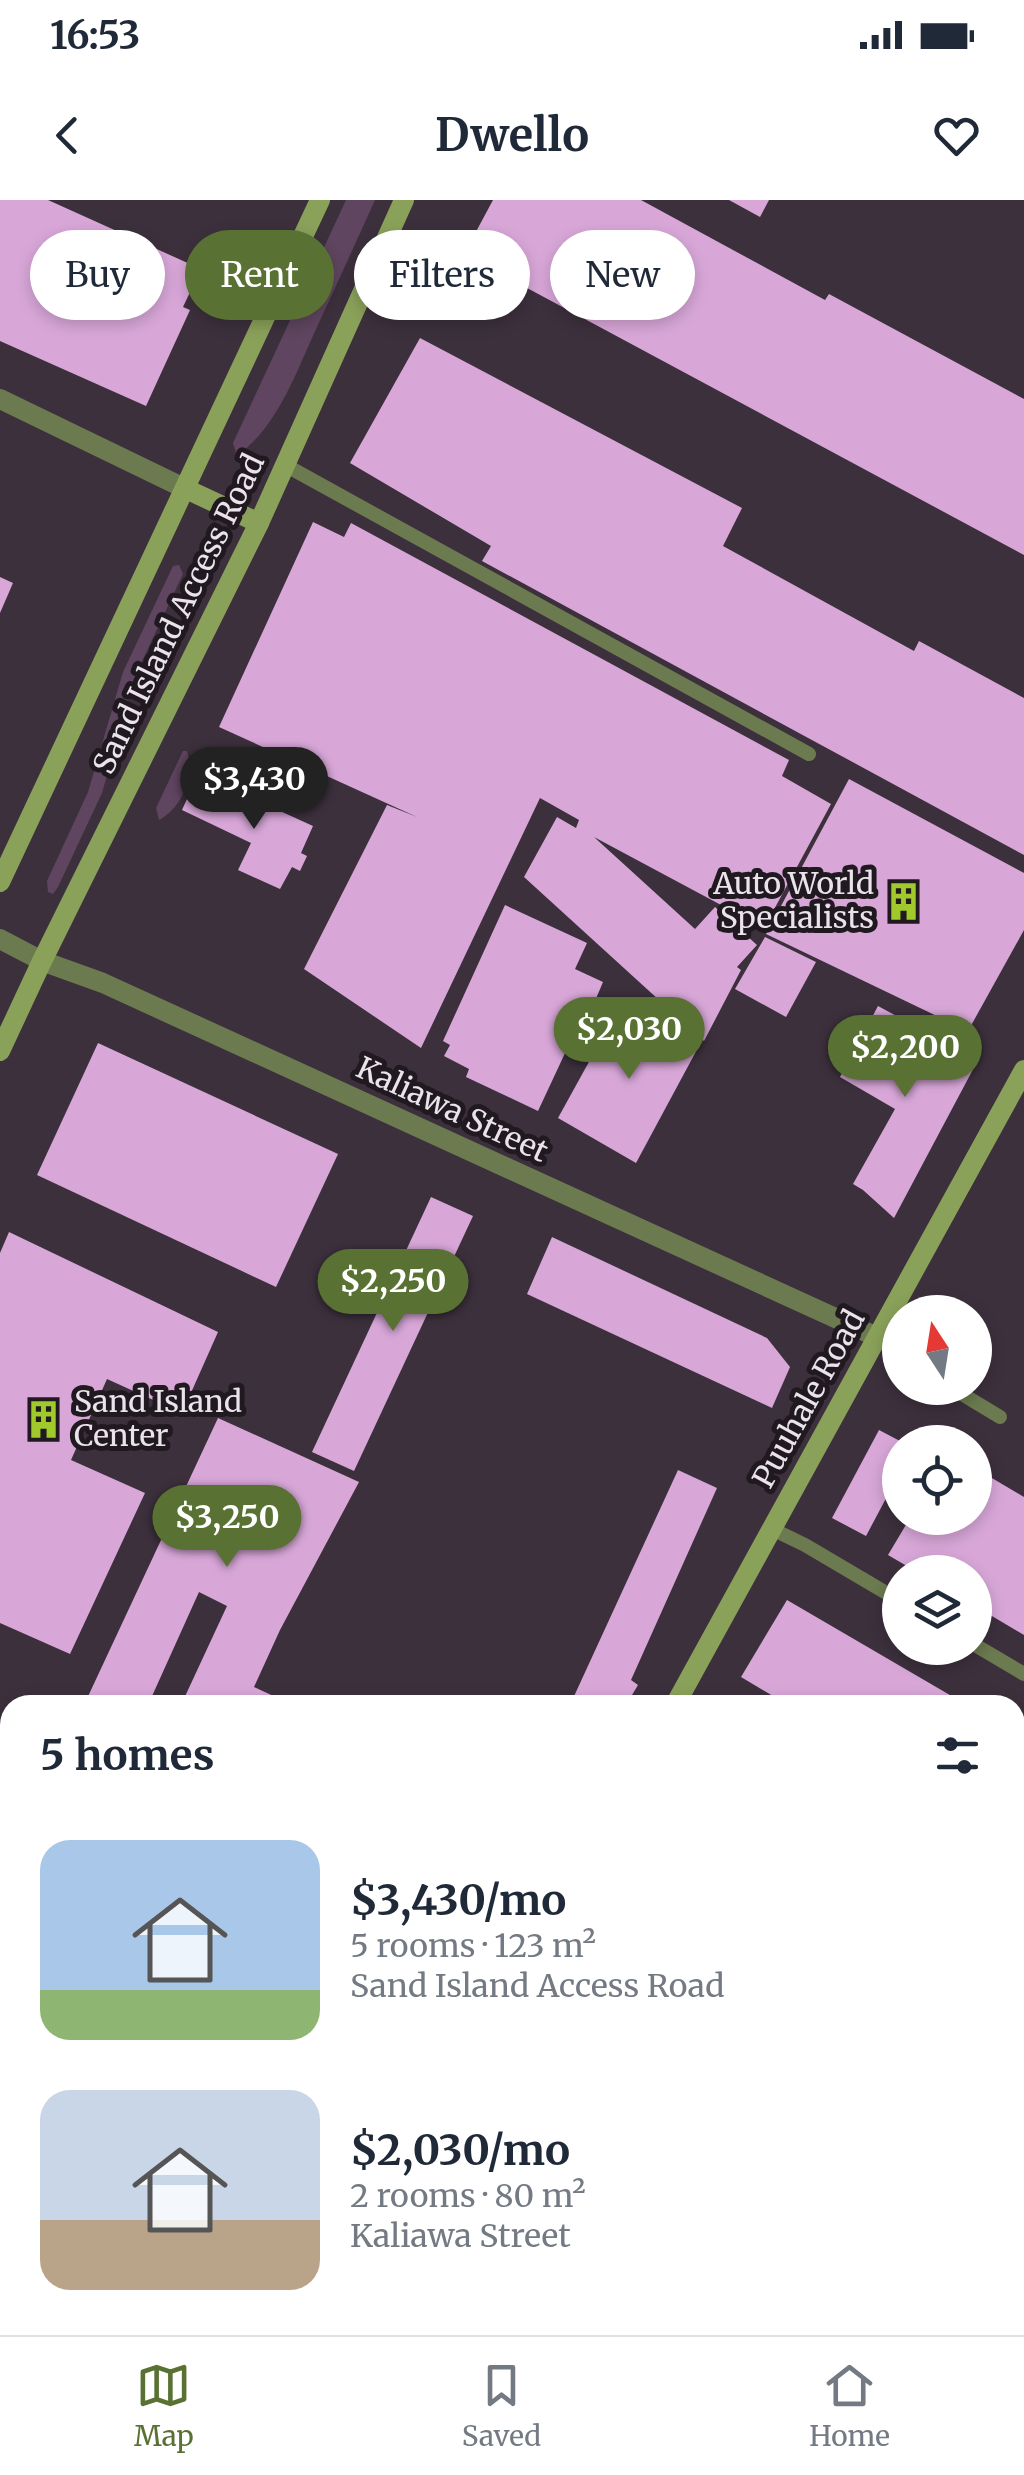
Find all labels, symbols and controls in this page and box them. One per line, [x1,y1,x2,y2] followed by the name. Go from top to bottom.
[50,12,140,59] text: 16:53
[435,107,589,163] text: Dwello
[40,108,95,163] icon: back
[929,108,984,163] icon: heart
[30,230,165,320] chip: Buy
[185,230,334,320] chip: Rent
[354,230,530,320] chip: Filters
[550,230,695,320] chip: New
[84,447,272,780] street label: Sand Island Access Road
[173,747,335,832] pin: $3,430
[202,759,306,799] text: $3,430
[712,864,874,936] place label: Auto World Specialists
[883,880,925,922] building icon: Auto World Specialists
[548,997,710,1082] pin: $2,030
[576,1009,682,1049] text: $2,030
[824,1015,986,1100] pin: $2,200
[850,1027,960,1067] text: $2,200
[351,1048,554,1170] street label: Kaliawa Street
[312,1249,474,1334] pin: $2,250
[340,1261,446,1301] text: $2,250
[882,1295,992,1405] north arrow
[882,1295,992,1665] map controls
[744,1303,873,1494] street label: Puuhale Road
[74,1382,242,1454] place label: Sand Island Center
[23,1398,65,1440] building icon: Sand Island Center
[882,1425,992,1535] button: locate
[146,1485,308,1570] pin: $3,250
[174,1497,280,1537] text: $3,250
[882,1555,992,1665] button: layers
[930,1728,985,1783] icon: filters
[40,1729,214,1781] text: 5 homes
[350,1874,566,1926] text: $3,430/mo
[120,1880,240,2000] icon: home
[350,1926,596,1966] text: 5 rooms · 123 m²
[350,1966,724,2006] text: Sand Island Access Road
[350,2124,570,2176] text: $2,030/mo
[120,2130,240,2250] icon: home
[350,2176,586,2216] text: 2 rooms · 80 m²
[350,2216,571,2256] text: Kaliawa Street
[134,2358,194,2454] tab: Map
[462,2358,541,2454] tab: Saved
[809,2358,890,2454] tab: Home

